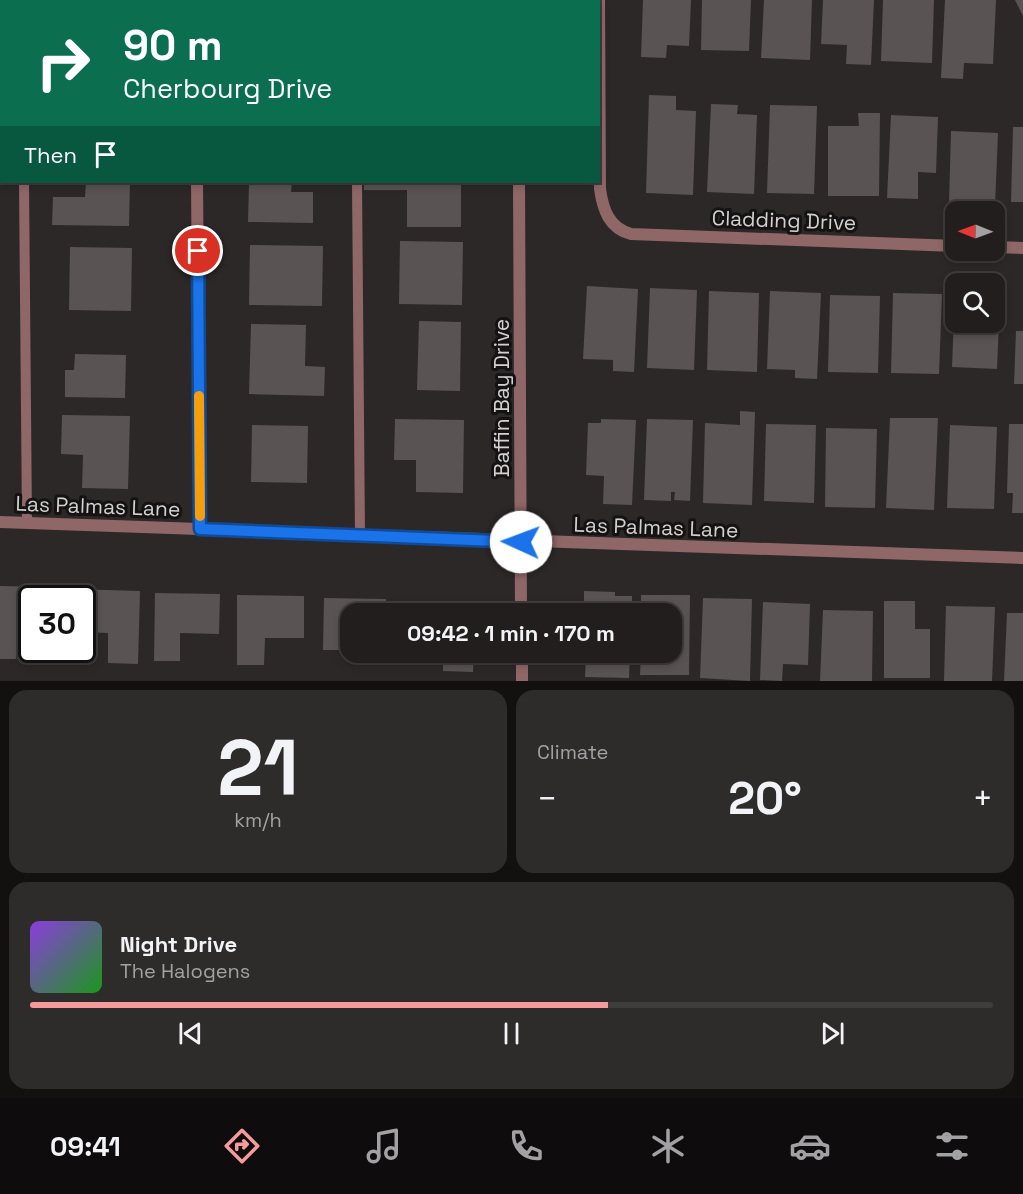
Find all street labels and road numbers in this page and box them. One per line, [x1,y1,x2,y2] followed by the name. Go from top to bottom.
[711,204,857,236] street label: Cladding Drive
[488,319,515,477] street label: Baffin Bay Drive
[15,490,181,522] street label: Las Palmas Lane
[573,511,739,543] street label: Las Palmas Lane

